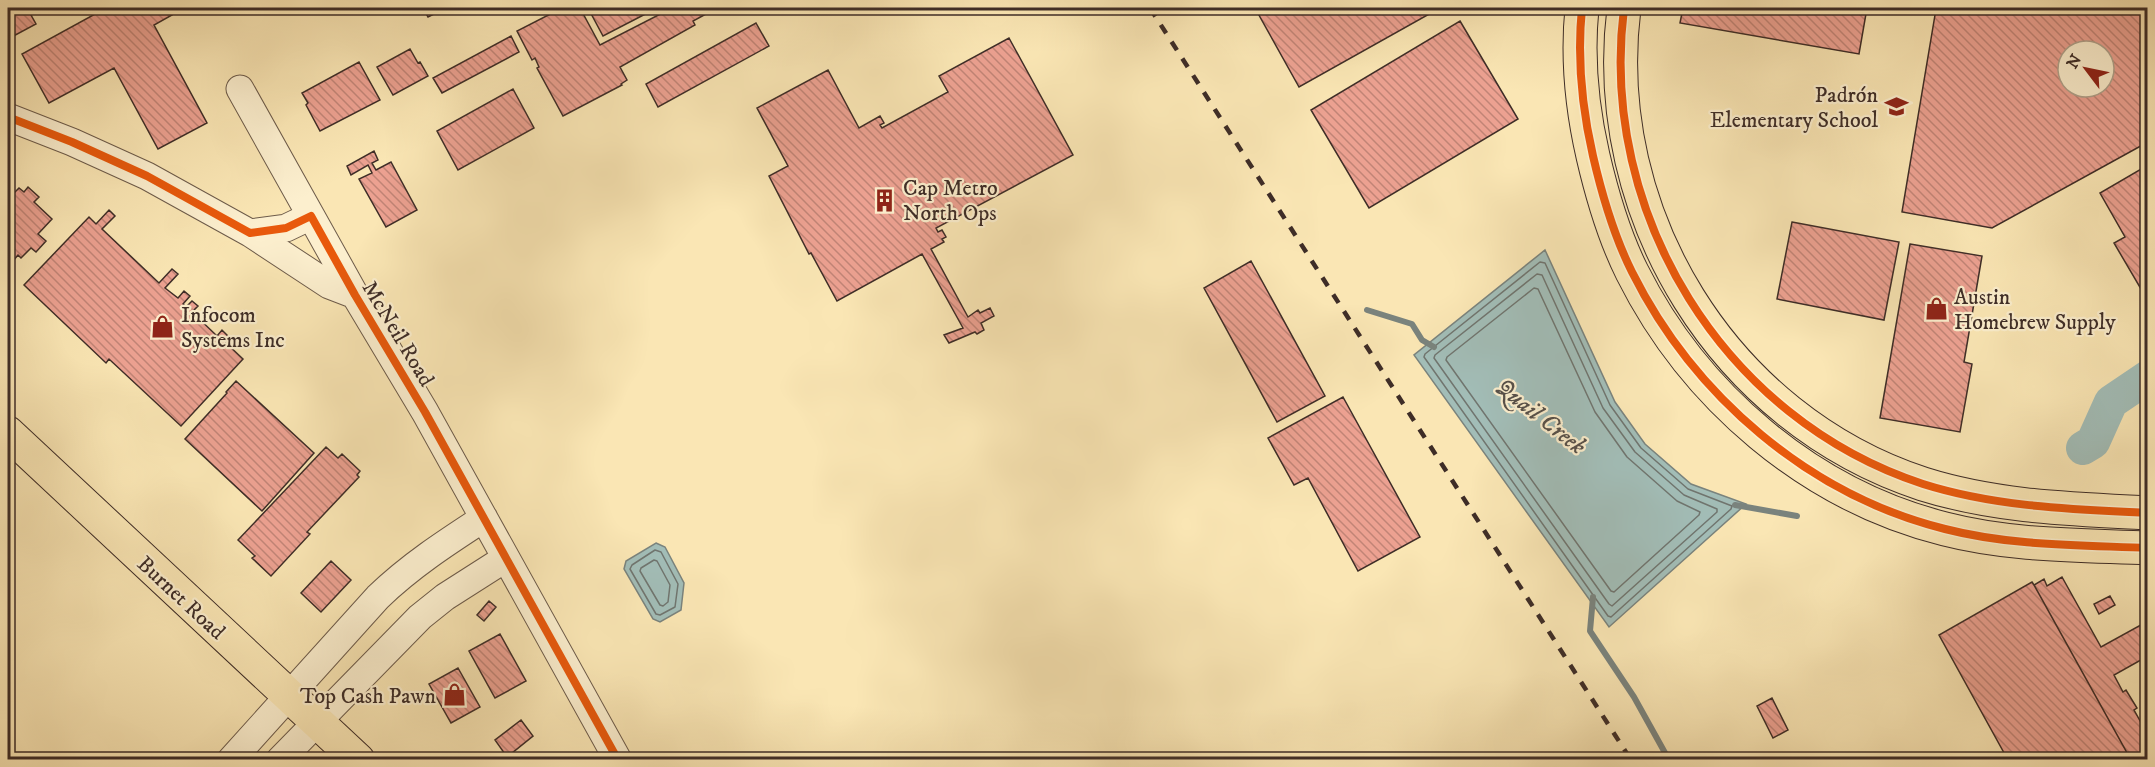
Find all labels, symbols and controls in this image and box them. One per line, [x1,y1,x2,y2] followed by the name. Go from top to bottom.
[2056,39,2116,99] north arrow
[2062,51,2086,72] text: N
[1710,82,1878,134] place label: Padrón Elementary School
[1883,94,1909,120] school or university icon: Padrón Elementary School
[903,175,998,227] place label: Cap Metro North Ops
[872,187,898,213] building icon: Cap Metro North Ops
[356,276,440,391] street label: McNeil Road
[1954,284,2116,336] place label: Austin Homebrew Supply
[1923,296,1949,322] shop icon: Austin Homebrew Supply
[181,302,285,354] place label: Infocom Systems Inc
[150,314,176,340] shop icon: Infocom Systems Inc
[1489,372,1592,461] water label: Quail Creek
[131,551,231,646] street label: Burnet Road
[441,682,467,708] shop icon: Top Cash Pawn
[300,683,437,710] place label: Top Cash Pawn

